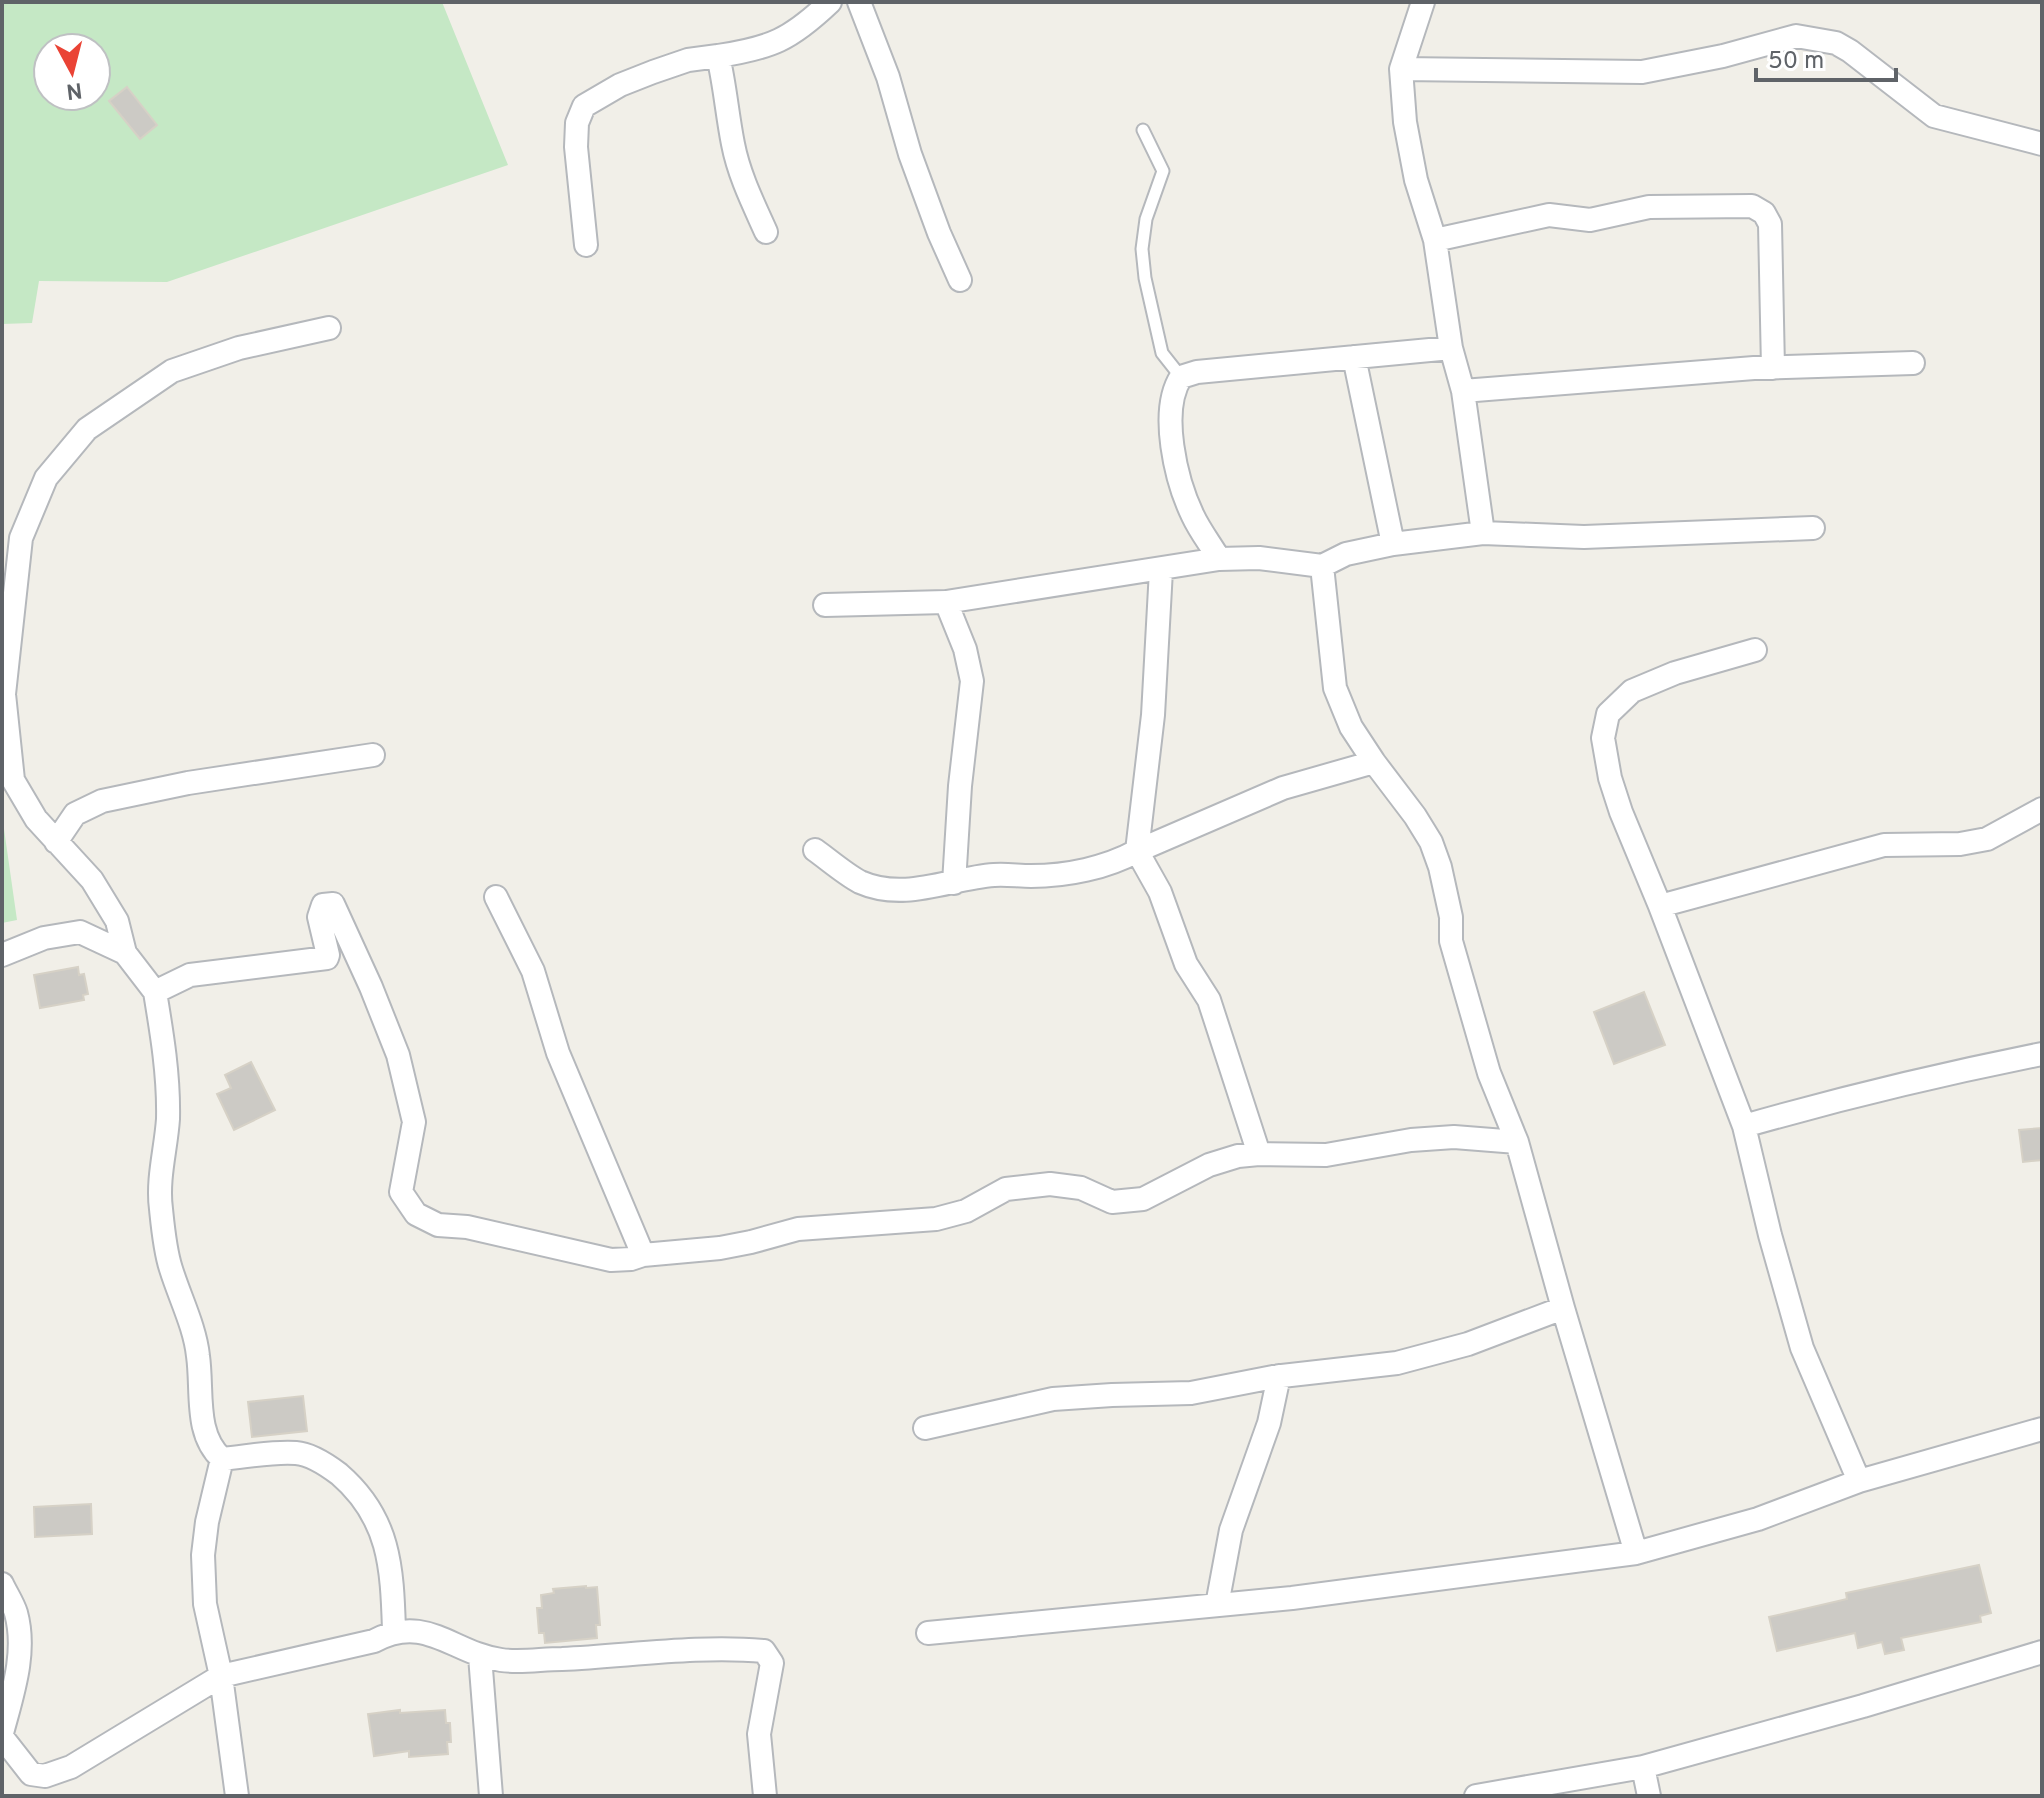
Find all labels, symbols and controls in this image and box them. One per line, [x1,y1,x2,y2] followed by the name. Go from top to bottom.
[32,32,112,112] north arrow
[1756,32,1896,82] scale bar
[1768,47,1824,77] text: 50 m
[65,75,84,104] text: N

